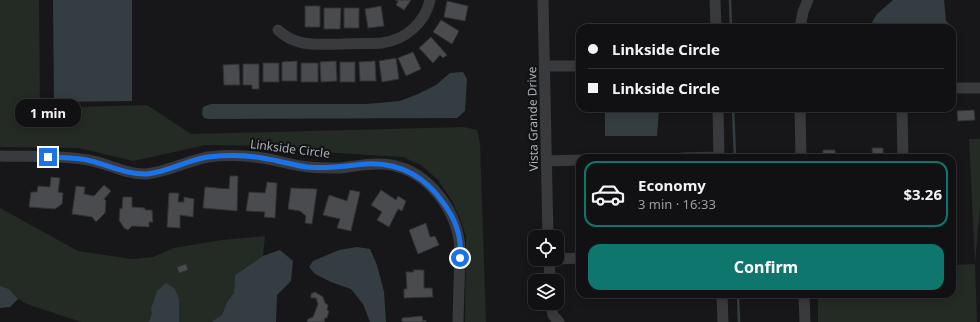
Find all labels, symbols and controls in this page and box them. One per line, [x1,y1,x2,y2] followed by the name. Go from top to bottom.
[612,39,720,59] text: Linkside Circle
[523,66,542,172] street label: Vista Grande Drive
[612,78,720,98] text: Linkside Circle
[15,99,81,127] callout: 1 min
[30,104,66,122] text: 1 min
[249,135,331,162] street label: Linkside Circle
[39,148,57,166] route end
[638,175,706,195] text: Economy
[590,176,626,212] icon: car
[903,184,942,204] text: $3.26
[638,195,716,213] text: 3 min · 16:33
[528,230,564,310] map controls
[528,230,564,266] button: locate
[588,244,944,290] button: Confirm
[451,249,469,267] route start
[528,274,564,310] button: layers

